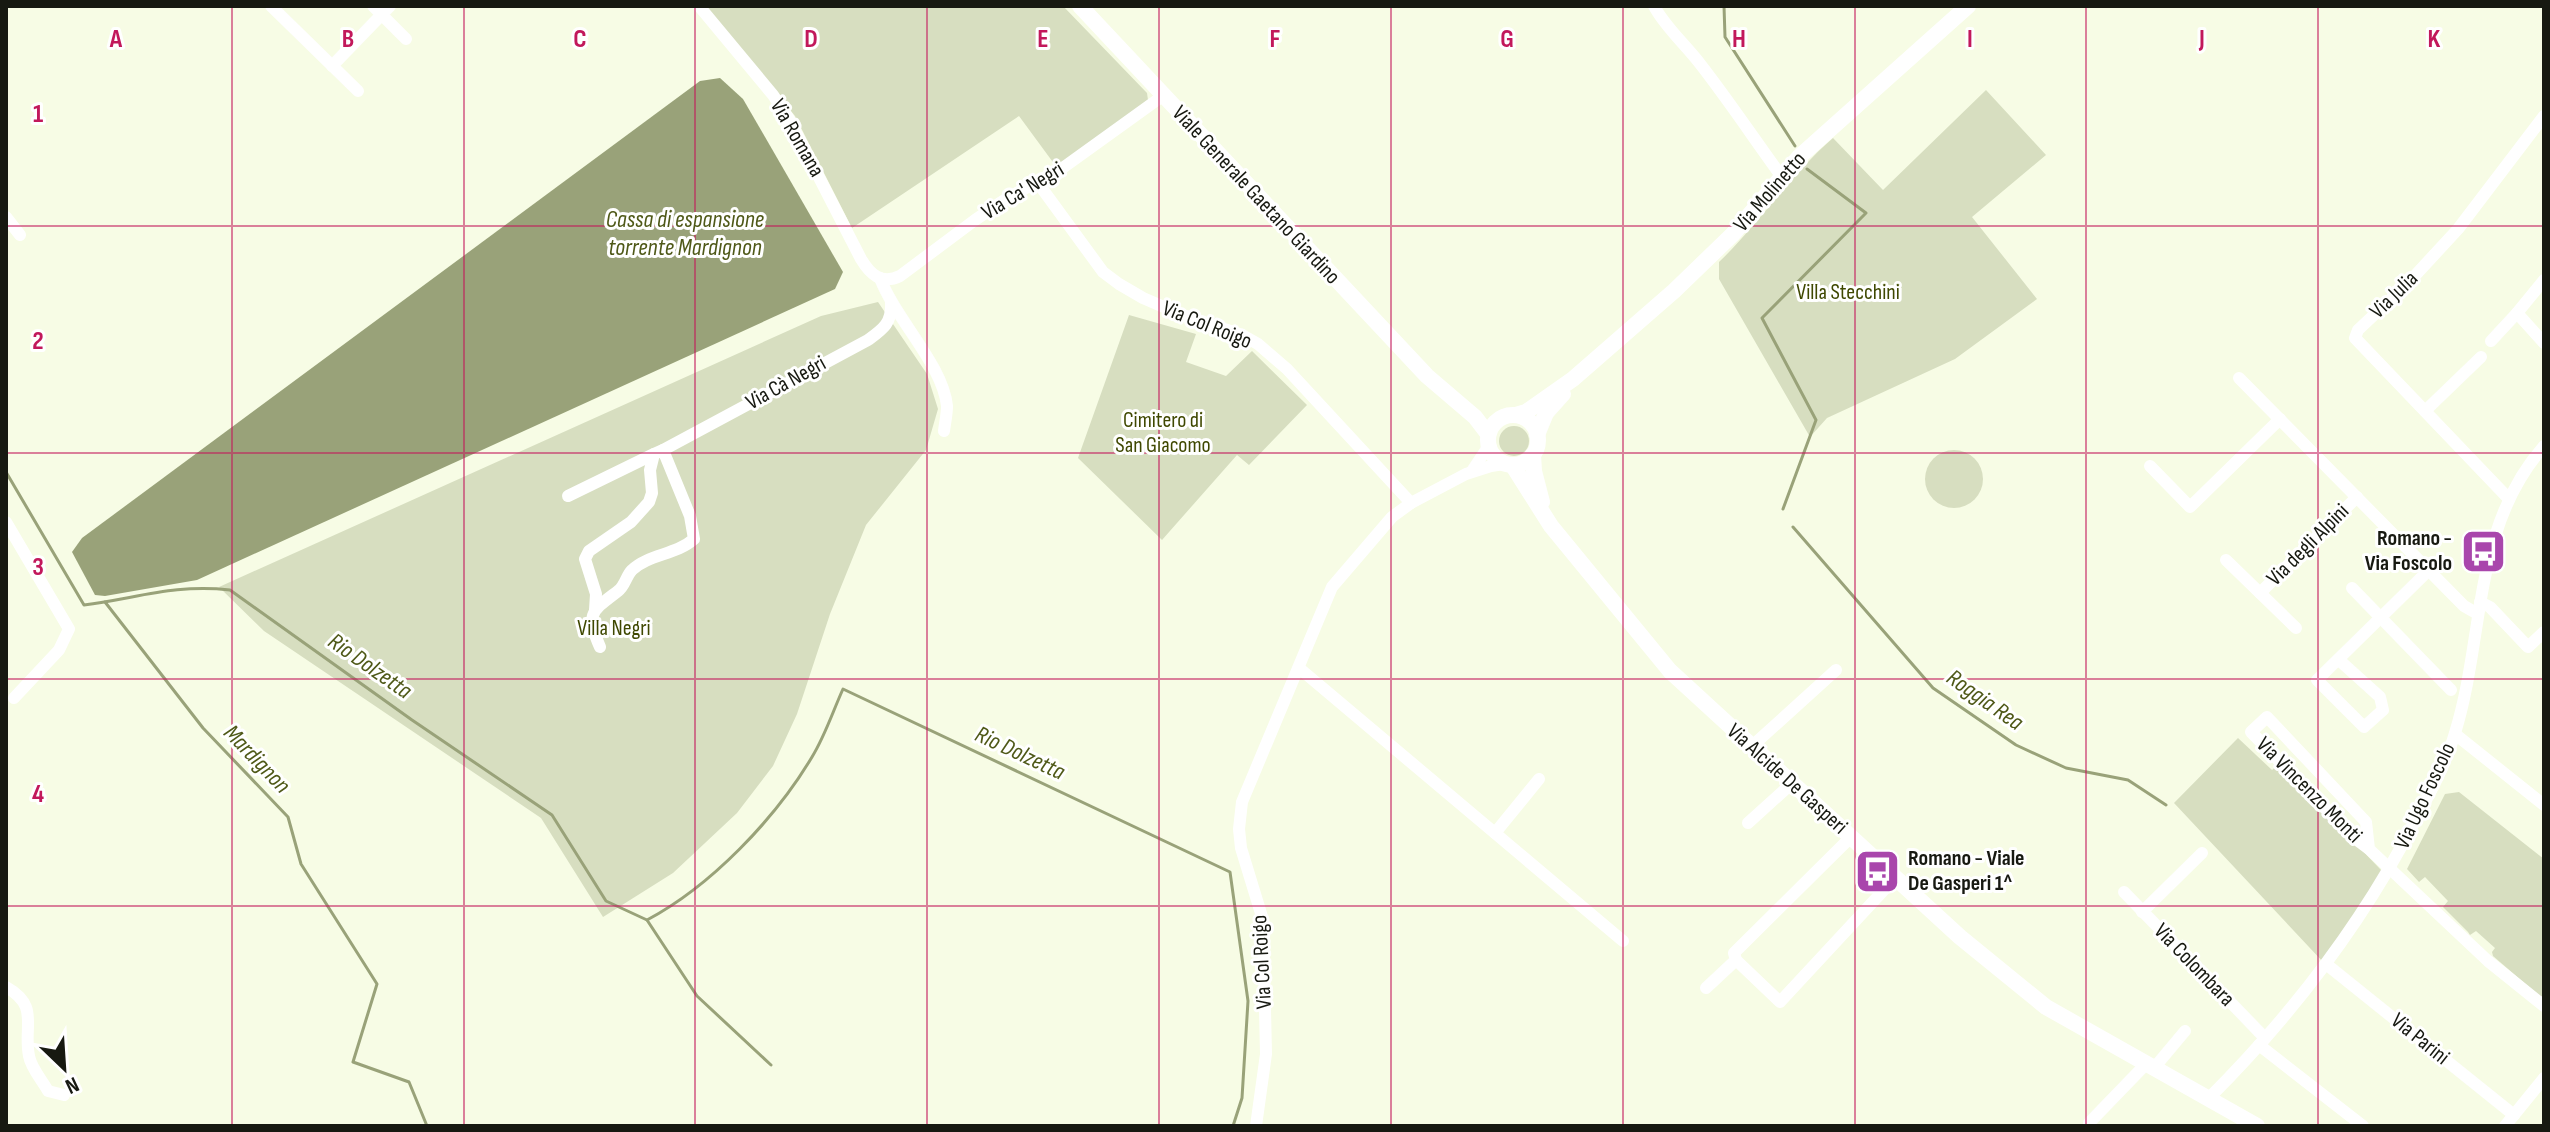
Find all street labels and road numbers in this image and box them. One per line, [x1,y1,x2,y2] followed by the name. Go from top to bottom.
[764,94,830,182] street label: Via Romana
[1166,100,1346,290] street label: Viale Generale Gaetano Giardino
[1728,146,1812,238] street label: Via Molinetto
[977,156,1069,226] street label: Via Ca' Negri
[2364,266,2424,324] street label: Via Julia
[1158,295,1256,355] street label: Via Col Roigo
[741,350,831,416] street label: Via Cà Negri
[2261,498,2355,592] street label: Via degli Alpini
[1721,718,1853,840] street label: Via Alcide De Gasperi
[2250,731,2368,849] street label: Via Vincenzo Monti
[2389,739,2461,853] street label: Via Ugo Foscolo
[1246,914,1278,1010] street label: Via Col Roigo
[2148,918,2240,1012] street label: Via Colombara
[2385,1007,2455,1071] street label: Via Parini

